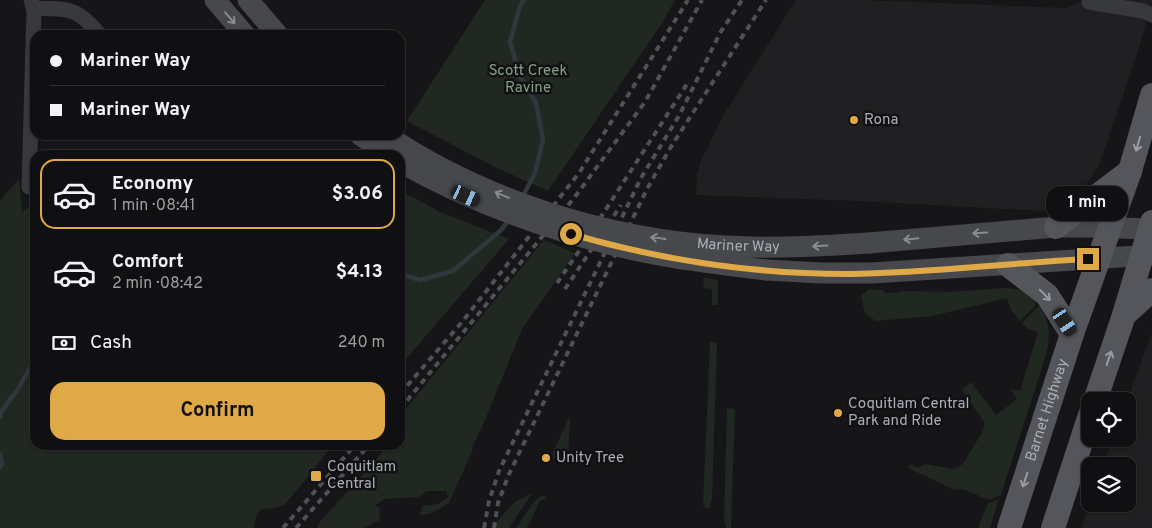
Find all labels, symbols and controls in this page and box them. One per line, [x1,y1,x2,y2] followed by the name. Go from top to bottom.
[224,11,236,24] one-way arrow
[80,49,191,73] text: Mariner Way
[489,62,567,98] park label: Scott Creek Ravine
[80,98,191,122] text: Mariner Way
[864,111,898,130] place label: Rona
[848,114,860,126] marker: Rona
[1133,135,1142,151] one-way arrow
[52,172,97,217] icon: car
[112,172,193,196] text: Economy
[332,182,383,206] text: $3.06
[449,183,482,209] car
[1047,186,1129,222] callout: 1 min
[495,189,510,199] one-way arrow
[1068,193,1106,213] text: 1 min
[112,196,195,216] text: 1 min · 08:41
[560,223,582,245] route start
[972,229,988,238] one-way arrow
[651,233,667,243] one-way arrow
[696,234,780,257] street label: Mariner Way
[904,234,920,244] one-way arrow
[813,242,829,251] one-way arrow
[1077,248,1099,270] route end
[52,250,97,295] icon: car
[112,250,184,274] text: Comfort
[336,260,383,284] text: $4.13
[112,274,203,294] text: 2 min · 08:42
[1039,289,1051,301] one-way arrow
[1050,305,1079,339] car
[50,329,78,357] icon: cash
[90,331,132,355] text: Cash
[338,333,385,353] text: 240 m
[1105,351,1115,367] one-way arrow
[1022,356,1073,464] street label: Barnet Highway
[50,382,385,440] button: Confirm
[1081,392,1136,512] map controls
[1081,392,1136,447] button: locate
[848,395,969,431] place label: Coquitlam Central Park and Ride
[832,407,844,419] marker: Coquitlam Central Park and Ride
[556,449,624,468] place label: Unity Tree
[540,452,552,464] marker: Unity Tree
[1081,457,1136,512] button: layers
[327,458,396,494] place label: Coquitlam Central
[309,469,323,483] marker: Coquitlam Central
[1020,472,1030,488] one-way arrow

